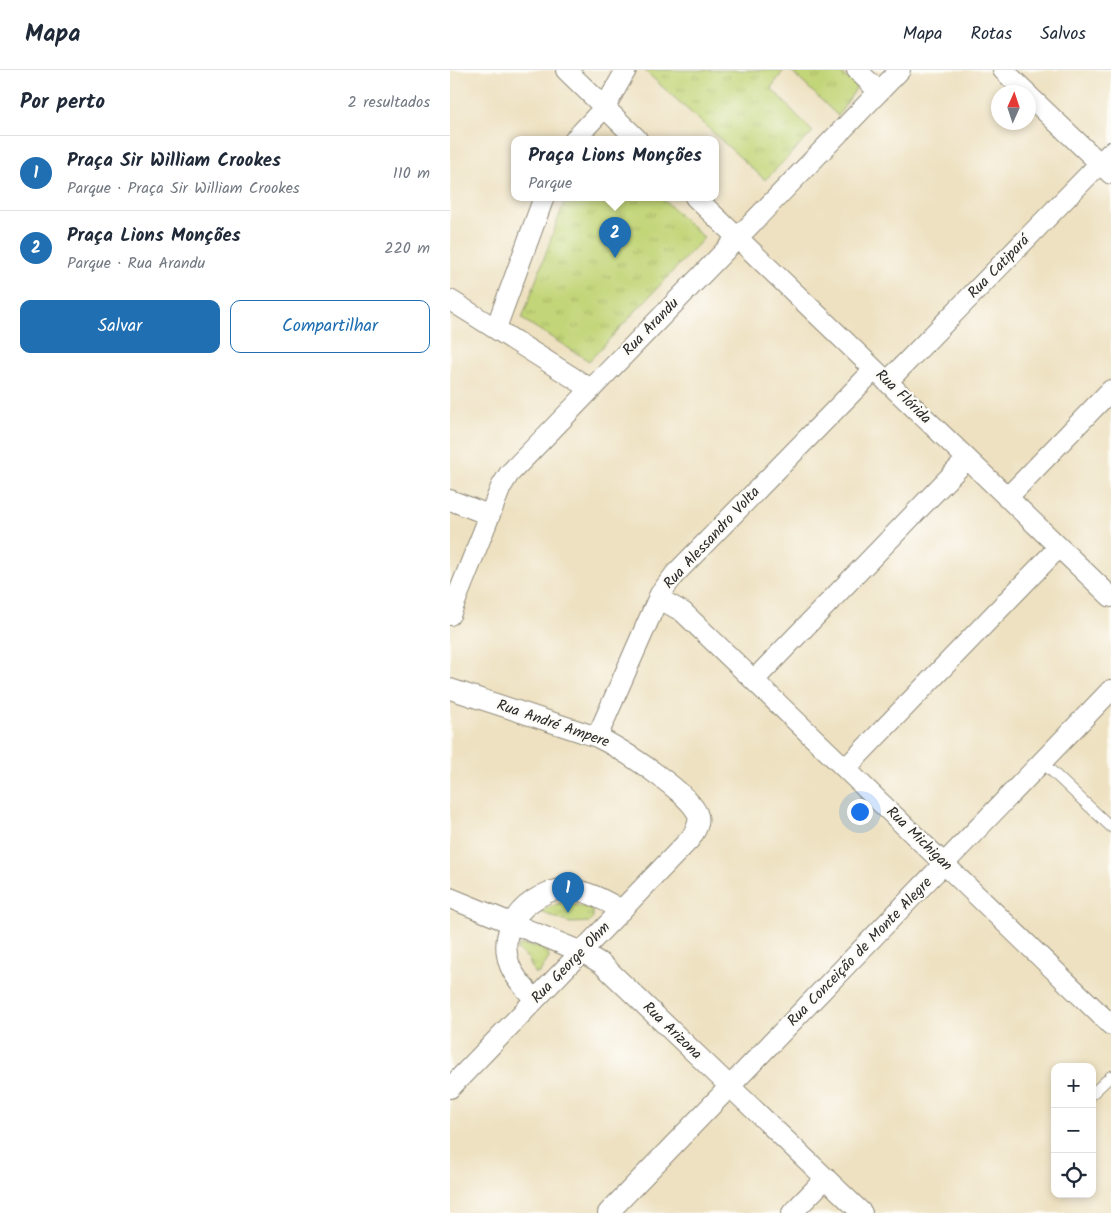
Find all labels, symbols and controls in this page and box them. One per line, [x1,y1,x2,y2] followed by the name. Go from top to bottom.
[25,15,81,54] text: Mapa
[903,20,942,49] text: Mapa
[970,20,1012,49] text: Rotas
[1040,20,1086,49] text: Salvos
[991,85,1036,130] north arrow
[20,86,105,119] text: Por perto
[348,90,430,115] text: 2 resultados
[511,136,719,201] popup
[528,141,702,171] text: Praça Lions Monções
[67,146,281,176] text: Praça Sir William Crookes
[34,161,38,186] text: 1
[393,161,430,186] text: 110 m
[528,171,572,196] text: Parque
[67,176,300,201] text: Parque · Praça Sir William Crookes
[599,217,631,258] pin: 2
[67,221,241,251] text: Praça Lions Monções
[962,228,1037,304] street label: Rua Catipará
[31,236,41,261] text: 2
[384,236,430,261] text: 220 m
[67,251,205,276] text: Parque · Rua Arandu
[617,292,685,362] street label: Rua Arandu
[20,300,220,353] button: Salvar
[230,300,430,353] button: Compartilhar
[869,364,937,430] street label: Rua Flórida
[658,481,766,595] street label: Rua Alessandro Volta
[493,693,613,755] street label: Rua André Ampere
[847,799,873,825] your location
[880,801,958,877] street label: Rua Michigan
[782,871,938,1032] street label: Rua Conceição de Monte Alegre
[552,872,584,913] pin: 1
[526,917,616,1009] street label: Rua George Ohm
[637,996,707,1066] street label: Rua Arizona
[1051,1063,1096,1198] map controls
[1051,1063,1096,1108] button: +
[1051,1108,1096,1153] button: −
[1051,1153,1096,1198] button: locate

